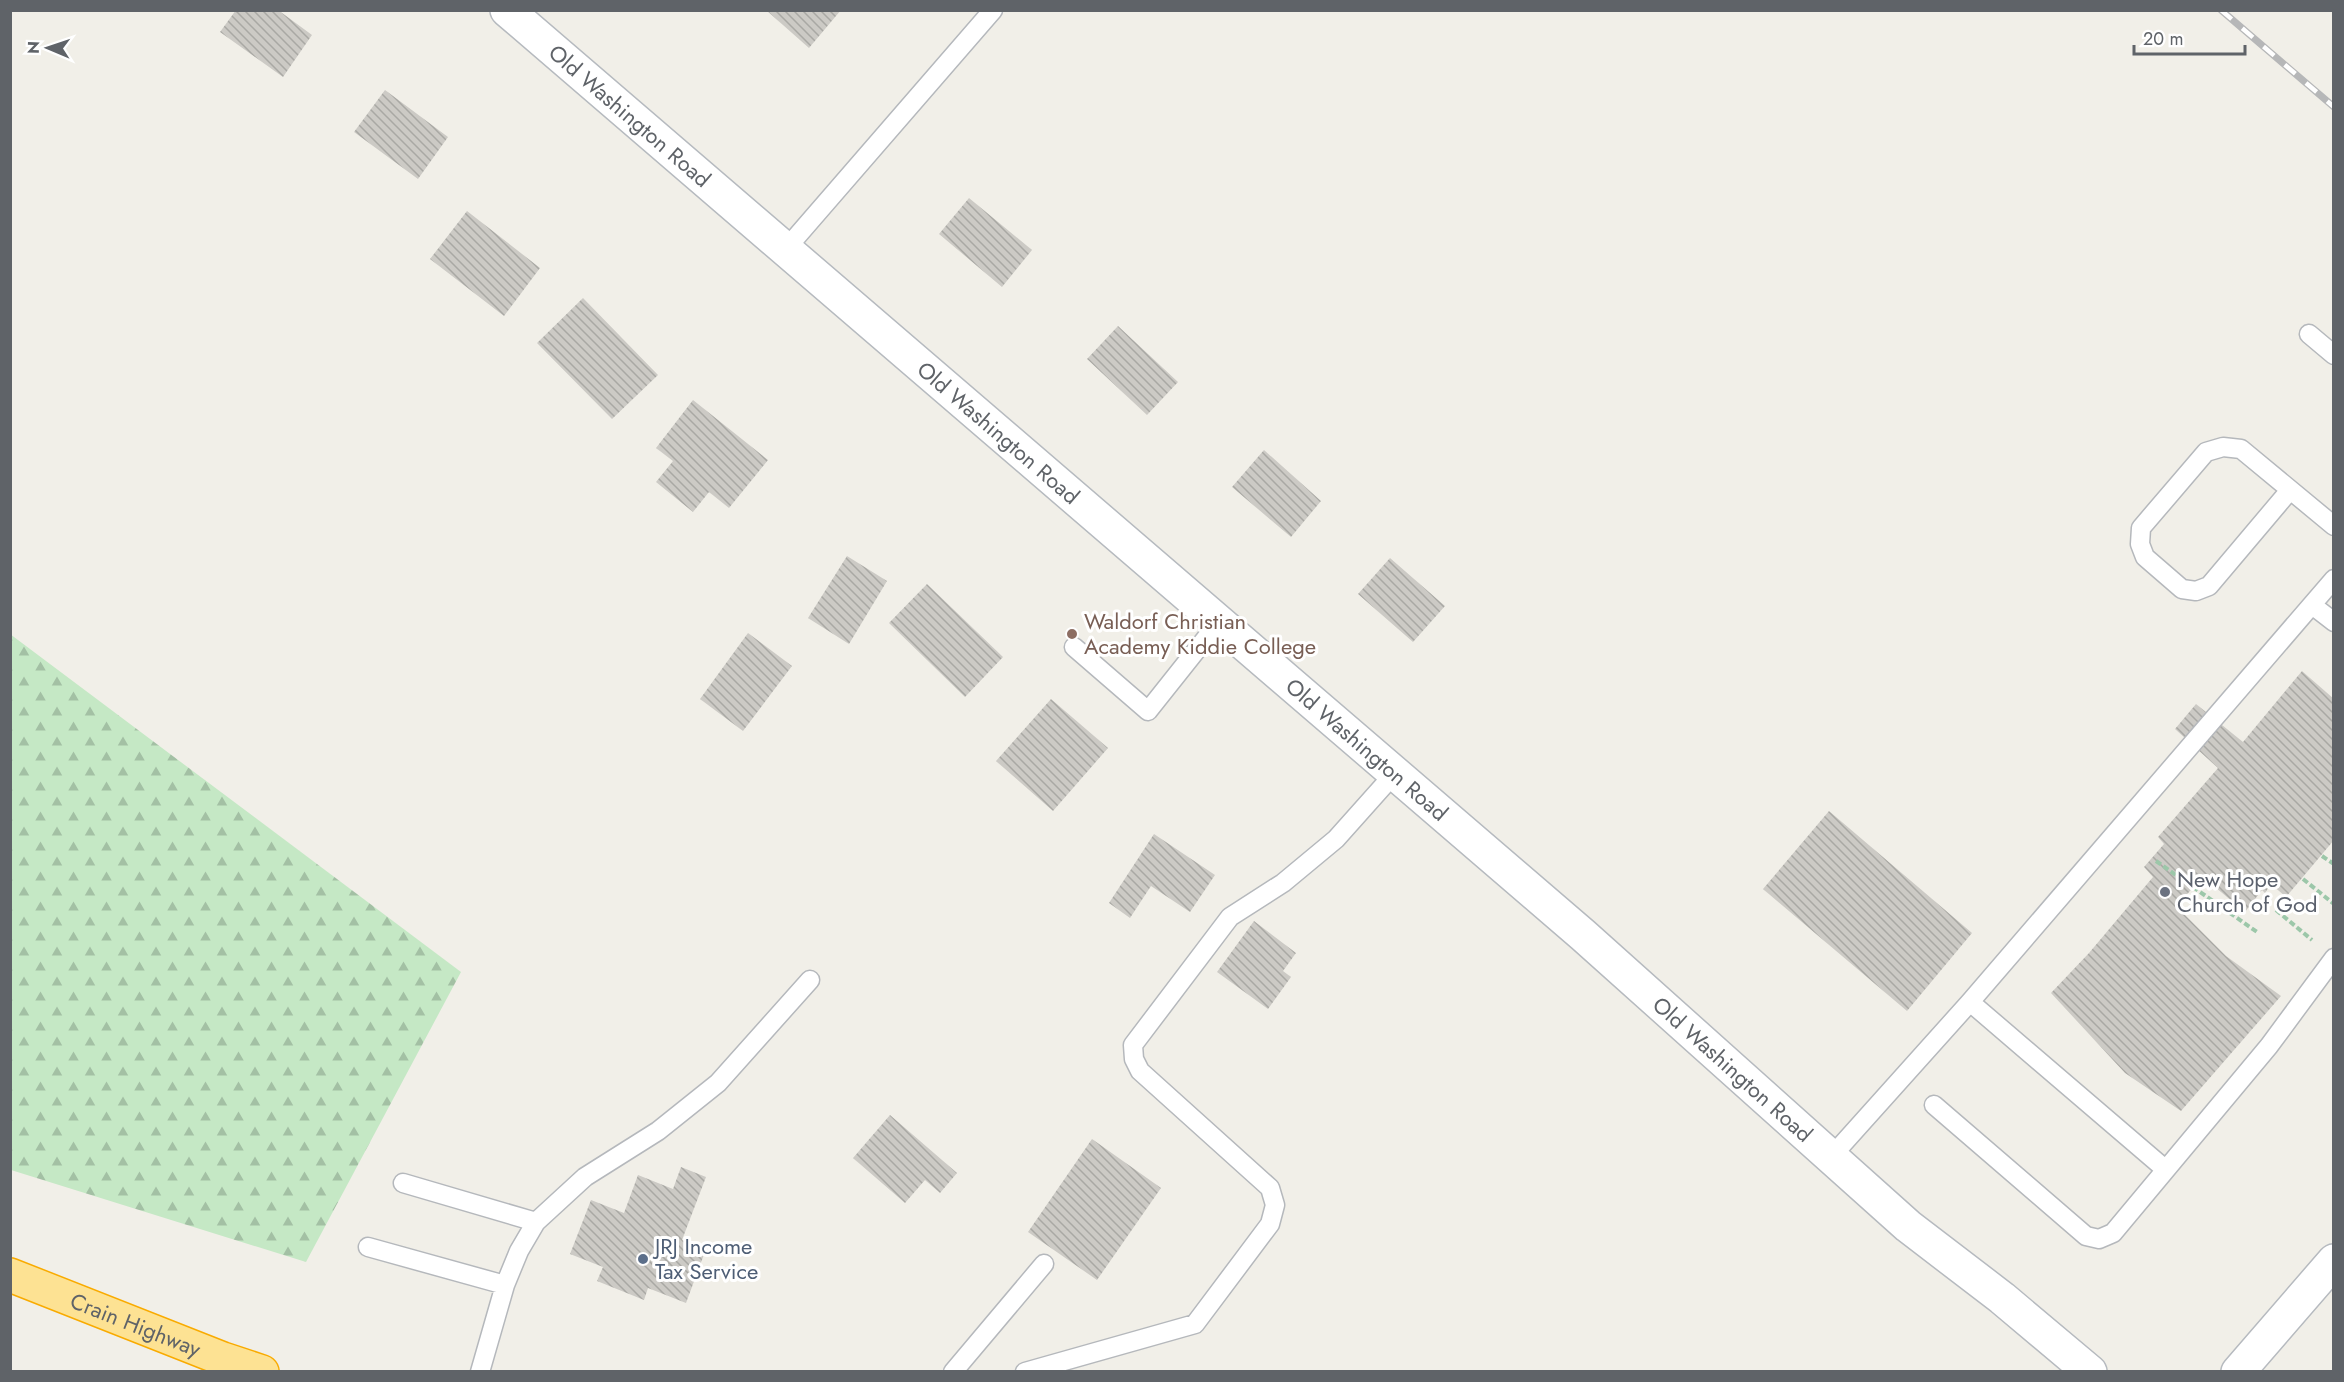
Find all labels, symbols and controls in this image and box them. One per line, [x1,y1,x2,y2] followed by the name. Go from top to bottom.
[18,18,78,78] north arrow
[2134,18,2245,56] scale bar
[2143,26,2183,52] text: 20 m
[542,37,718,195] street label: Old Washington Road
[22,41,45,54] text: N
[910,353,1087,511] street label: Old Washington Road
[1084,605,1316,662] place label: Waldorf Christian Academy Kiddie College
[1065,627,1079,641] marker: Waldorf Christian Academy Kiddie College
[1279,670,1455,828] street label: Old Washington Road
[2177,863,2318,920] place label: New Hope Church of God
[2158,885,2172,899] marker: New Hope Church of God
[1646,989,1820,1149] street label: Old Washington Road
[652,1230,758,1287] place label: JRJ Income Tax Service
[636,1252,650,1266] marker: JRJ Income Tax Service
[66,1284,206,1365] street label: Crain Highway

